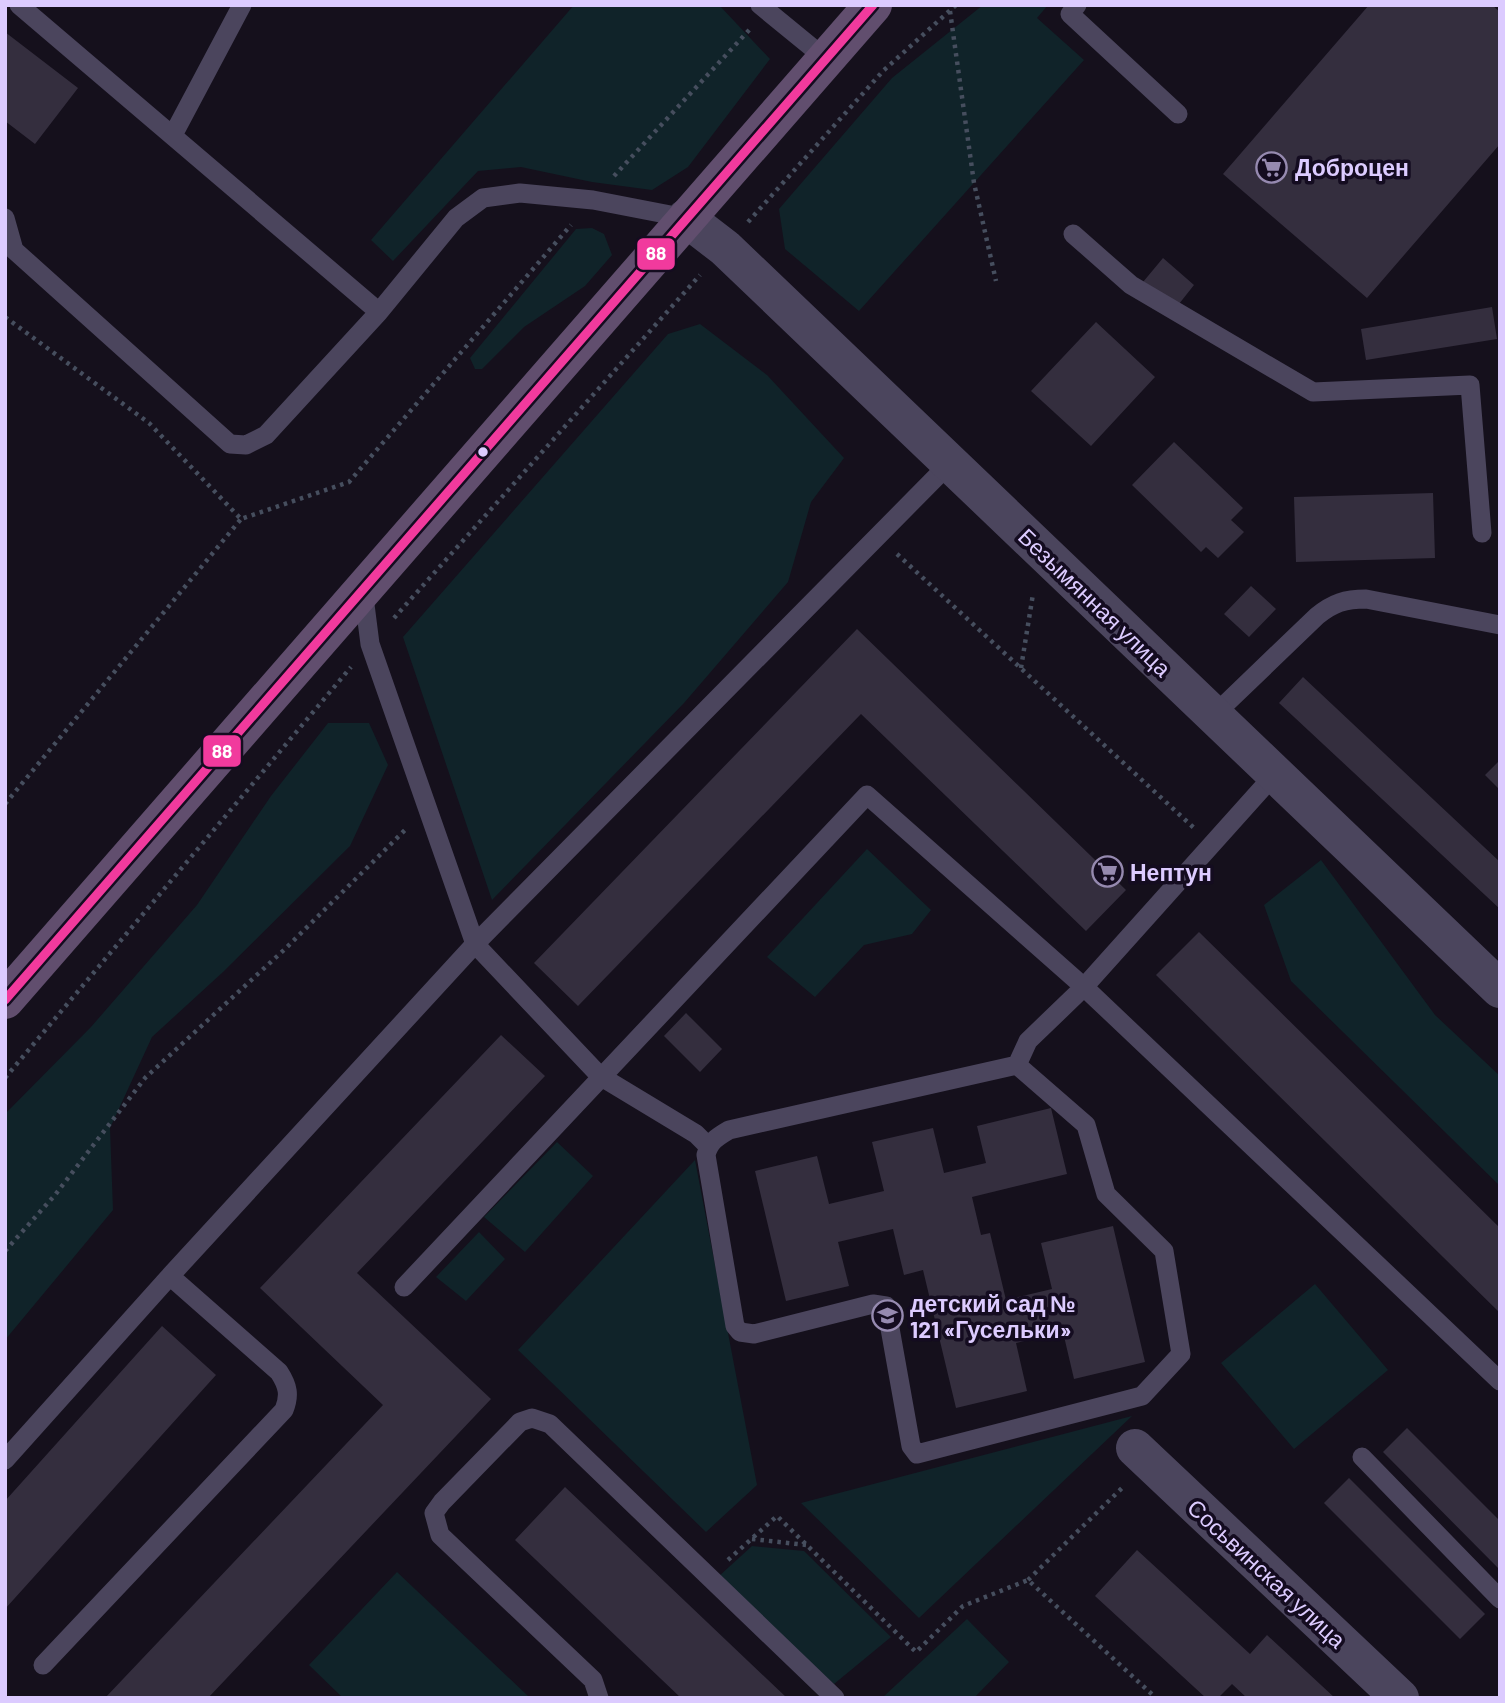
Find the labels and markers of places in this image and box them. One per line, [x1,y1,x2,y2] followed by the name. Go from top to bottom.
[1255,150,1289,184] supermarket icon: Доброцен
[1295,153,1409,181] place label: Доброцен
[476,445,490,459] unlabelled marker
[1090,855,1124,889] supermarket icon: Нептун
[1130,858,1212,886] place label: Нептун
[910,1289,1076,1343] place label: детский сад № 121 «Гусельки»
[870,1299,904,1333] school or university icon: детский сад № 121 «Гусельки»

